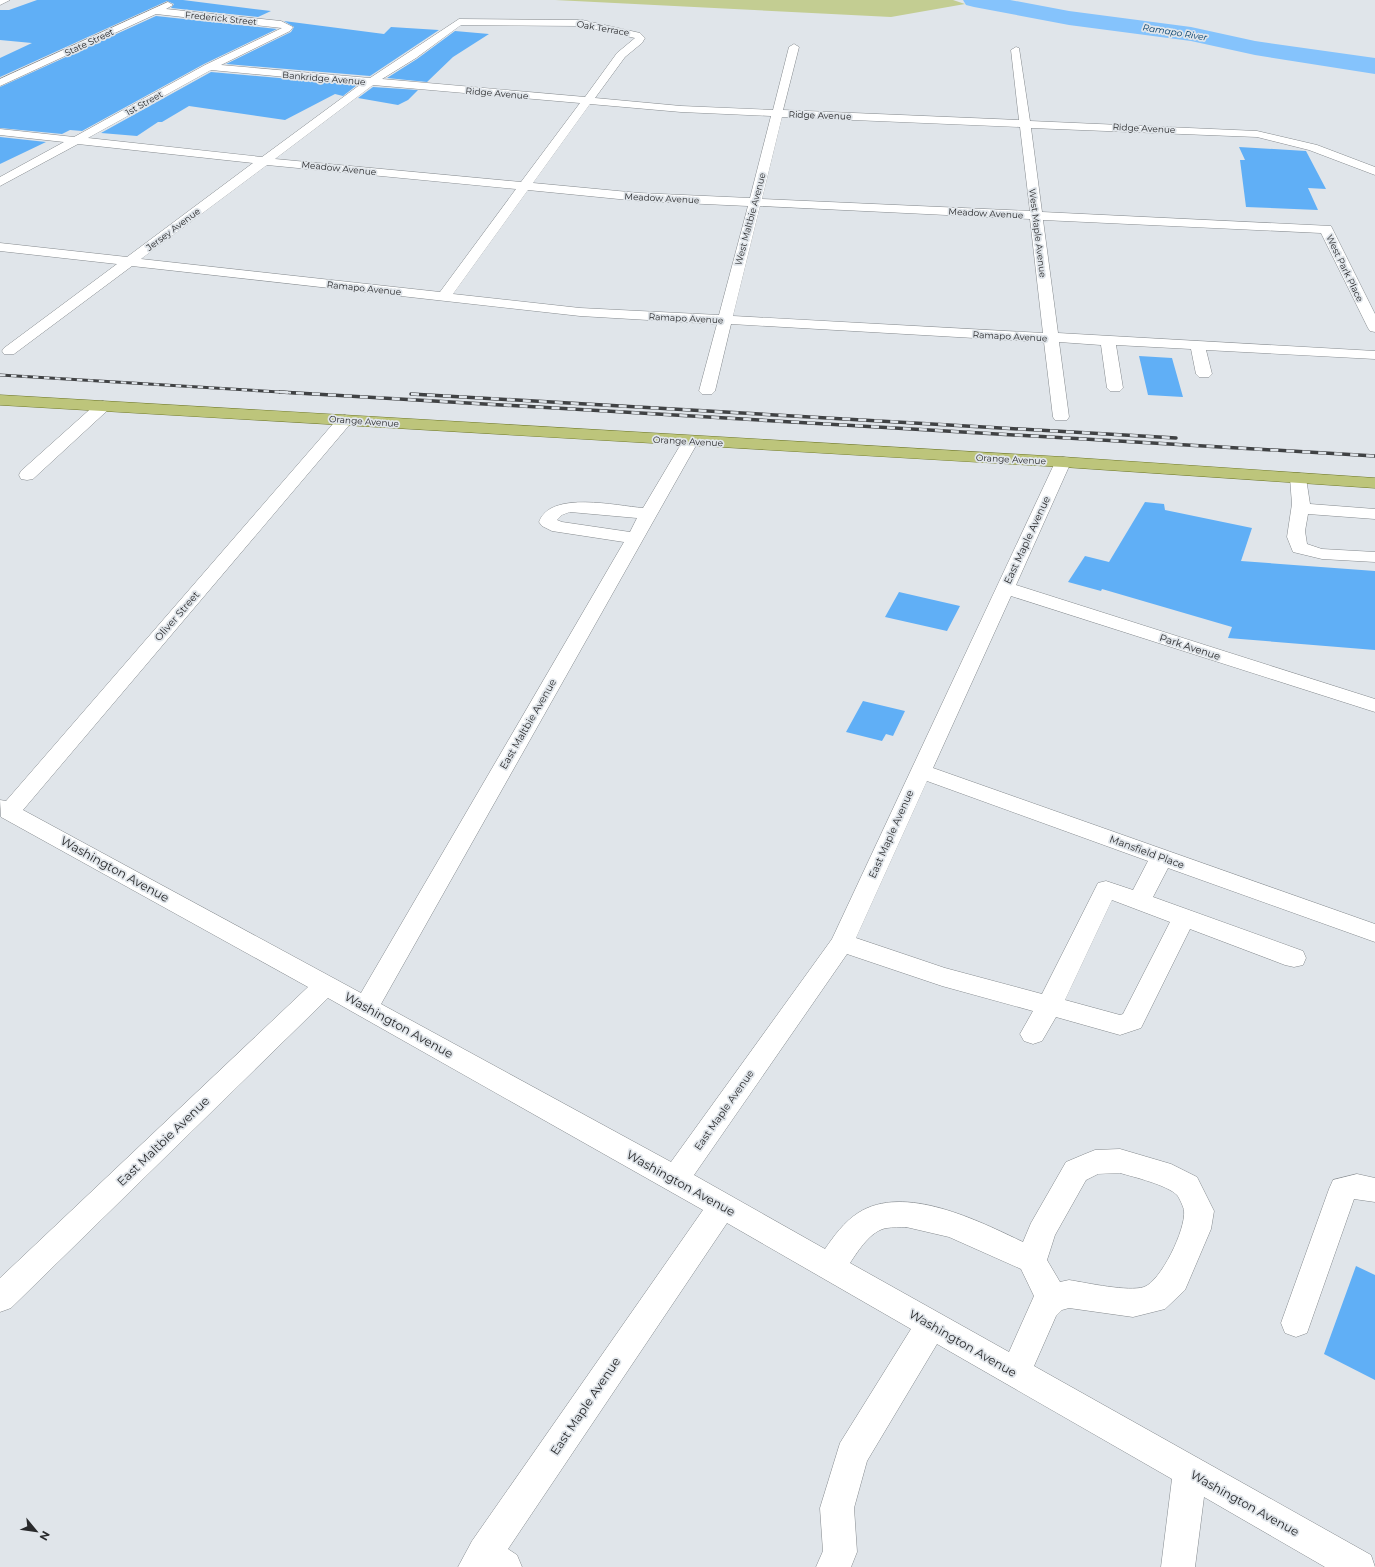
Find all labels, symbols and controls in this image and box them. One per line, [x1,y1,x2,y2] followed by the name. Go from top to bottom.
[185,9,258,27] street label: Frederick Street
[576,18,631,38] street label: Oak Terrace
[1142,21,1208,43] water label: Ramapo River
[63,26,116,58] street label: State Street
[282,69,367,87] street label: Bankridge Avenue
[465,85,529,101] street label: Ridge Avenue
[123,88,165,118] street label: 1st Street
[788,108,852,122] street label: Ridge Avenue
[1112,121,1176,135] street label: Ridge Avenue
[301,159,377,177] street label: Meadow Avenue
[732,171,768,267] street label: West Maltbie Avenue
[1027,188,1049,279] street label: West Maple Avenue
[624,191,700,205] street label: Meadow Avenue
[143,205,203,253] street label: Jersey Avenue
[948,206,1024,220] street label: Meadow Avenue
[1324,233,1366,304] street label: West Park Place
[326,279,402,297] street label: Ramapo Avenue
[648,311,724,325] street label: Ramapo Avenue
[972,329,1048,343] street label: Ramapo Avenue
[329,413,400,429] street label: Orange Avenue
[653,434,724,448] street label: Orange Avenue
[976,452,1047,466] street label: Orange Avenue
[1001,494,1053,586] street label: East Maple Avenue
[152,588,202,644] street label: Oliver Street
[1158,631,1222,663] street label: Park Avenue
[497,677,559,771] street label: East Maltbie Avenue
[866,788,916,880] street label: East Maple Avenue
[1108,832,1186,872] street label: Mansfield Place
[58,833,172,905] street label: Washington Avenue
[342,989,456,1061] street label: Washington Avenue
[691,1067,757,1153] street label: East Maple Avenue
[114,1093,212,1189] street label: East Maltbie Avenue
[624,1147,738,1219] street label: Washington Avenue
[906,1306,1020,1380] street label: Washington Avenue
[547,1354,623,1458] street label: East Maple Avenue
[1188,1467,1302,1539] street label: Washington Avenue
[16,1511,56,1551] north arrow
[36,1529,53,1543] text: N

